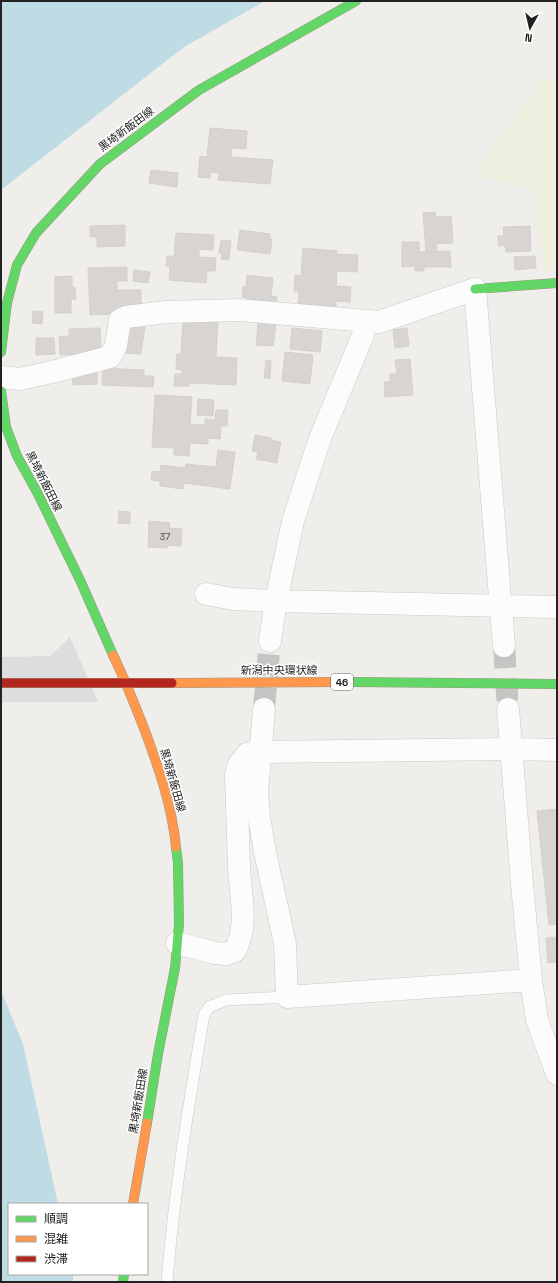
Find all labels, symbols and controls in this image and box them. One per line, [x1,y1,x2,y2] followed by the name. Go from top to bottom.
[510,8,550,48] north arrow
[524,30,533,45] text: N
[95,104,157,154] street label: 黒埼新飯田線
[23,448,65,514] street label: 黒埼新飯田線
[160,531,170,543] house number: 37
[241,663,318,677] street label: 新潟中央環状線
[331,674,353,690] road number: 46
[157,746,189,814] street label: 黒埼新飯田線
[126,1067,150,1135] street label: 黒埼新飯田線
[8,1203,148,1275] legend
[44,1211,68,1227] text: 順調
[44,1231,68,1247] text: 混雑
[44,1251,68,1267] text: 渋滞

